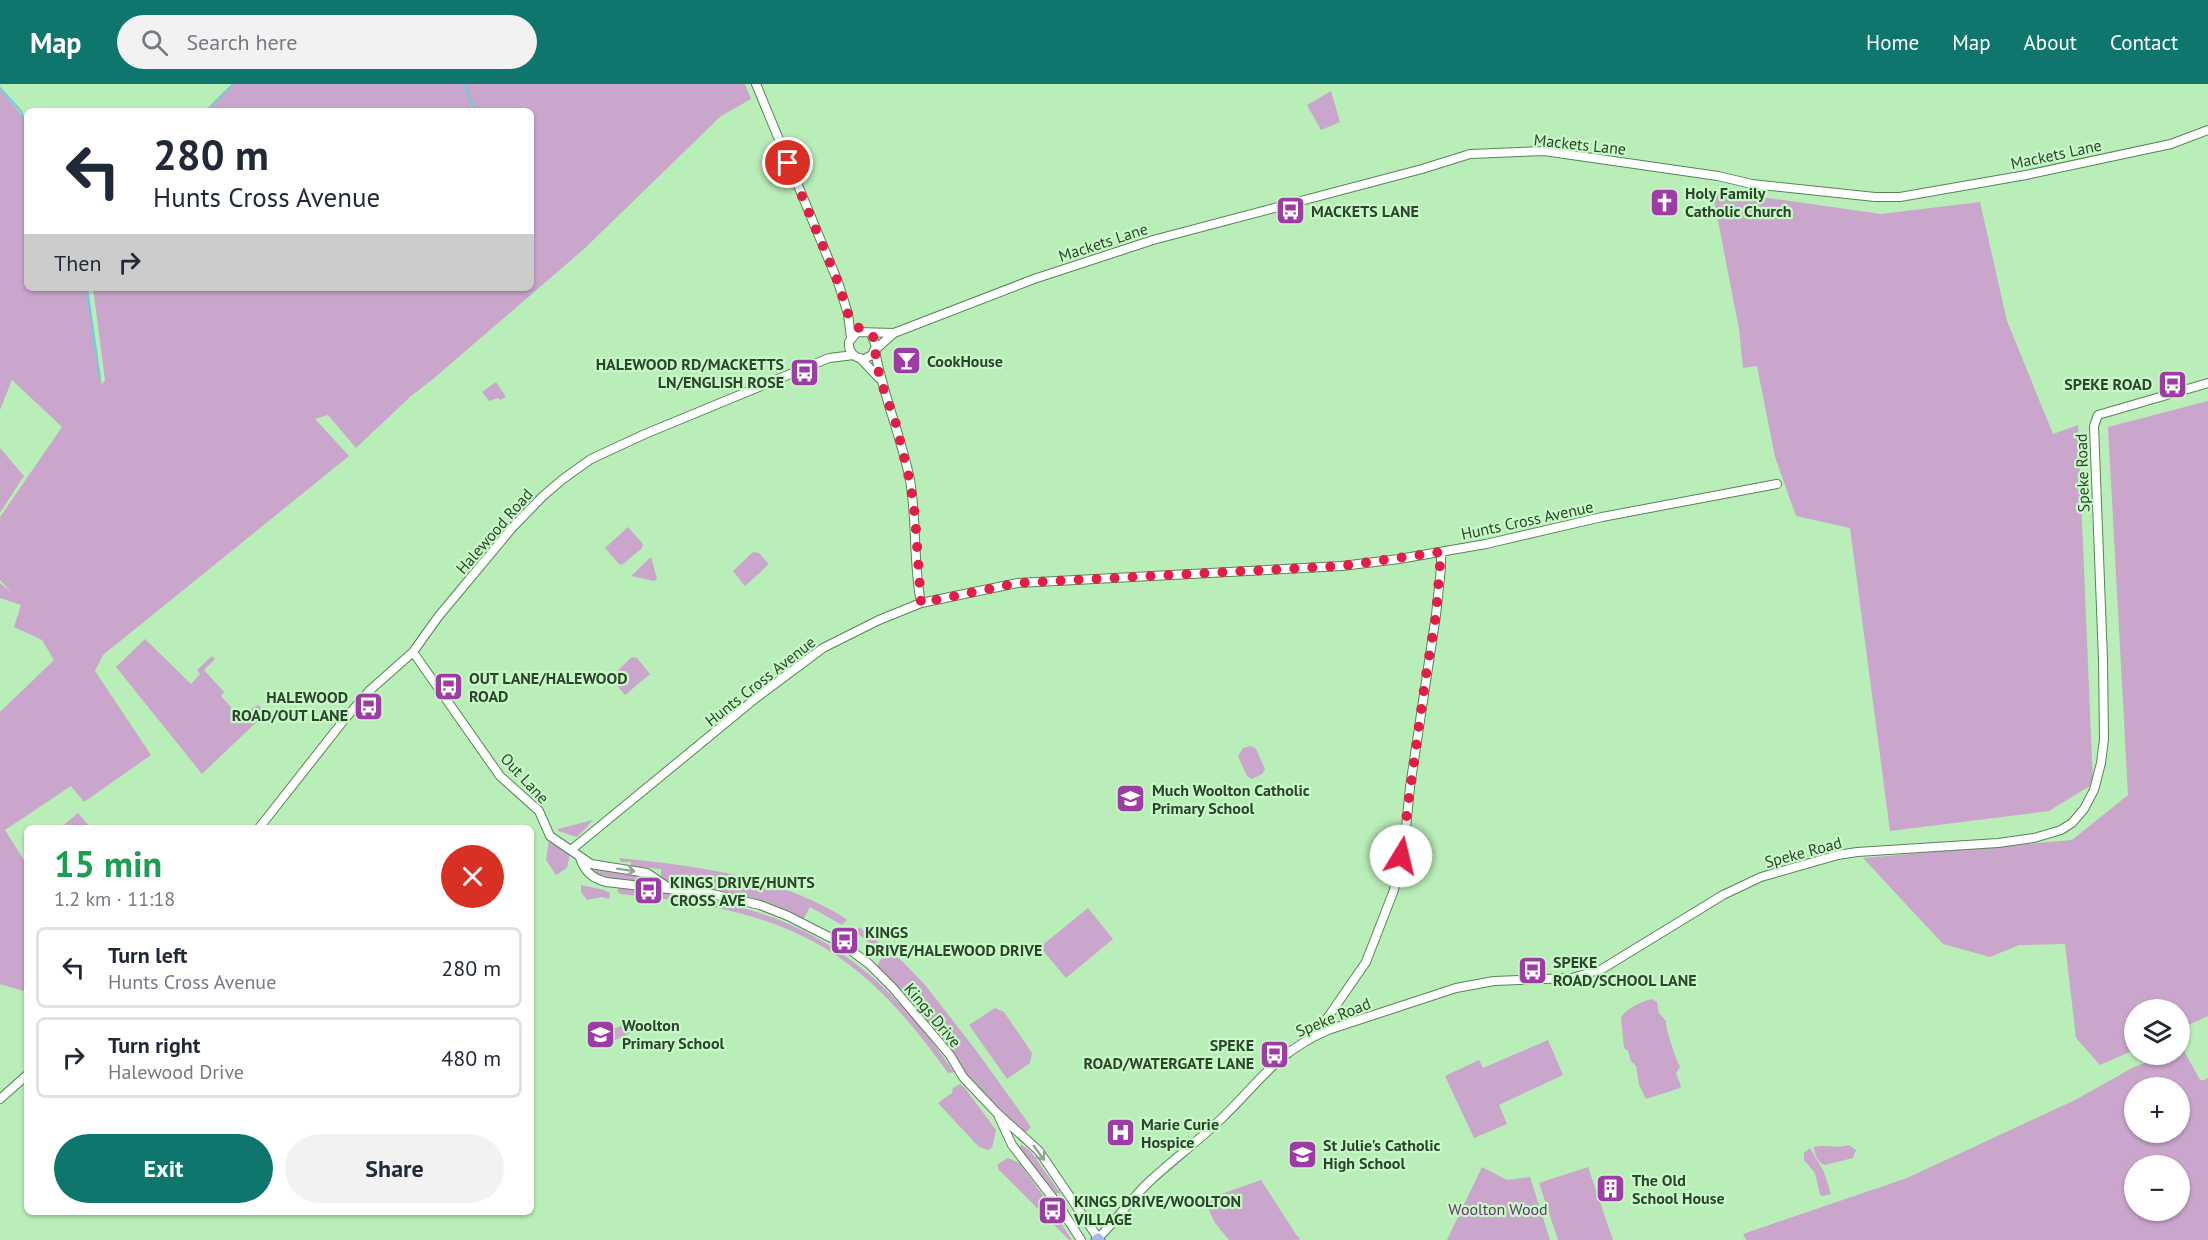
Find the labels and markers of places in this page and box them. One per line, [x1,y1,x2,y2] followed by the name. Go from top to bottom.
[762,137,813,188] pin
[1685,183,1792,221] place label: Holy Family Catholic Church
[1648,186,1680,218] church icon: Holy Family Catholic Church
[1274,195,1306,227] bus stop icon: MACKETS LANE
[1311,201,1419,221] place label: MACKETS LANE
[890,345,922,377] bar icon: CookHouse
[927,351,1003,371] place label: CookHouse
[596,354,784,392] place label: HALEWOOD RD/MACKETTS LN/ENGLISH ROSE
[789,357,821,389] bus stop icon: HALEWOOD RD/MACKETTS LN/ENGLISH ROSE
[2157,368,2189,400] bus stop icon: SPEKE ROAD
[2064,374,2152,394] place label: SPEKE ROAD
[469,668,628,706] place label: OUT LANE/HALEWOOD ROAD
[432,671,464,703] bus stop icon: OUT LANE/HALEWOOD ROAD
[232,687,348,725] place label: HALEWOOD ROAD/OUT LANE
[353,690,385,722] bus stop icon: HALEWOOD ROAD/OUT LANE
[1152,780,1310,818] place label: Much Woolton Catholic Primary School
[1115,783,1147,815] school or university icon: Much Woolton Catholic Primary School
[670,872,815,910] place label: KINGS DRIVE/HUNTS CROSS AVE
[633,875,665,907] bus stop icon: KINGS DRIVE/HUNTS CROSS AVE
[865,922,1042,960] place label: KINGS DRIVE/HALEWOOD DRIVE
[828,925,860,957] bus stop icon: KINGS DRIVE/HALEWOOD DRIVE
[1553,952,1697,990] place label: SPEKE ROAD/SCHOOL LANE
[1516,955,1548,987] bus stop icon: SPEKE ROAD/SCHOOL LANE
[622,1015,724,1053] place label: Woolton Primary School
[585,1018,617,1050] school or university icon: Woolton Primary School
[1083,1035,1254,1073] place label: SPEKE ROAD/WATERGATE LANE
[1259,1038,1291,1070] bus stop icon: SPEKE ROAD/WATERGATE LANE
[1141,1114,1219,1152] place label: Marie Curie Hospice
[1104,1117,1136,1149] hospital icon: Marie Curie Hospice
[1323,1135,1440,1173] place label: St Julie's Catholic High School
[1286,1138,1318,1170] school or university icon: St Julie's Catholic High School
[1632,1170,1725,1208] place label: The Old School House
[1595,1173,1627,1205] building icon: The Old School House
[1073,1191,1241,1229] place label: KINGS DRIVE/WOOLTON VILLAGE
[1037,1194,1069,1226] bus stop icon: KINGS DRIVE/WOOLTON VILLAGE

